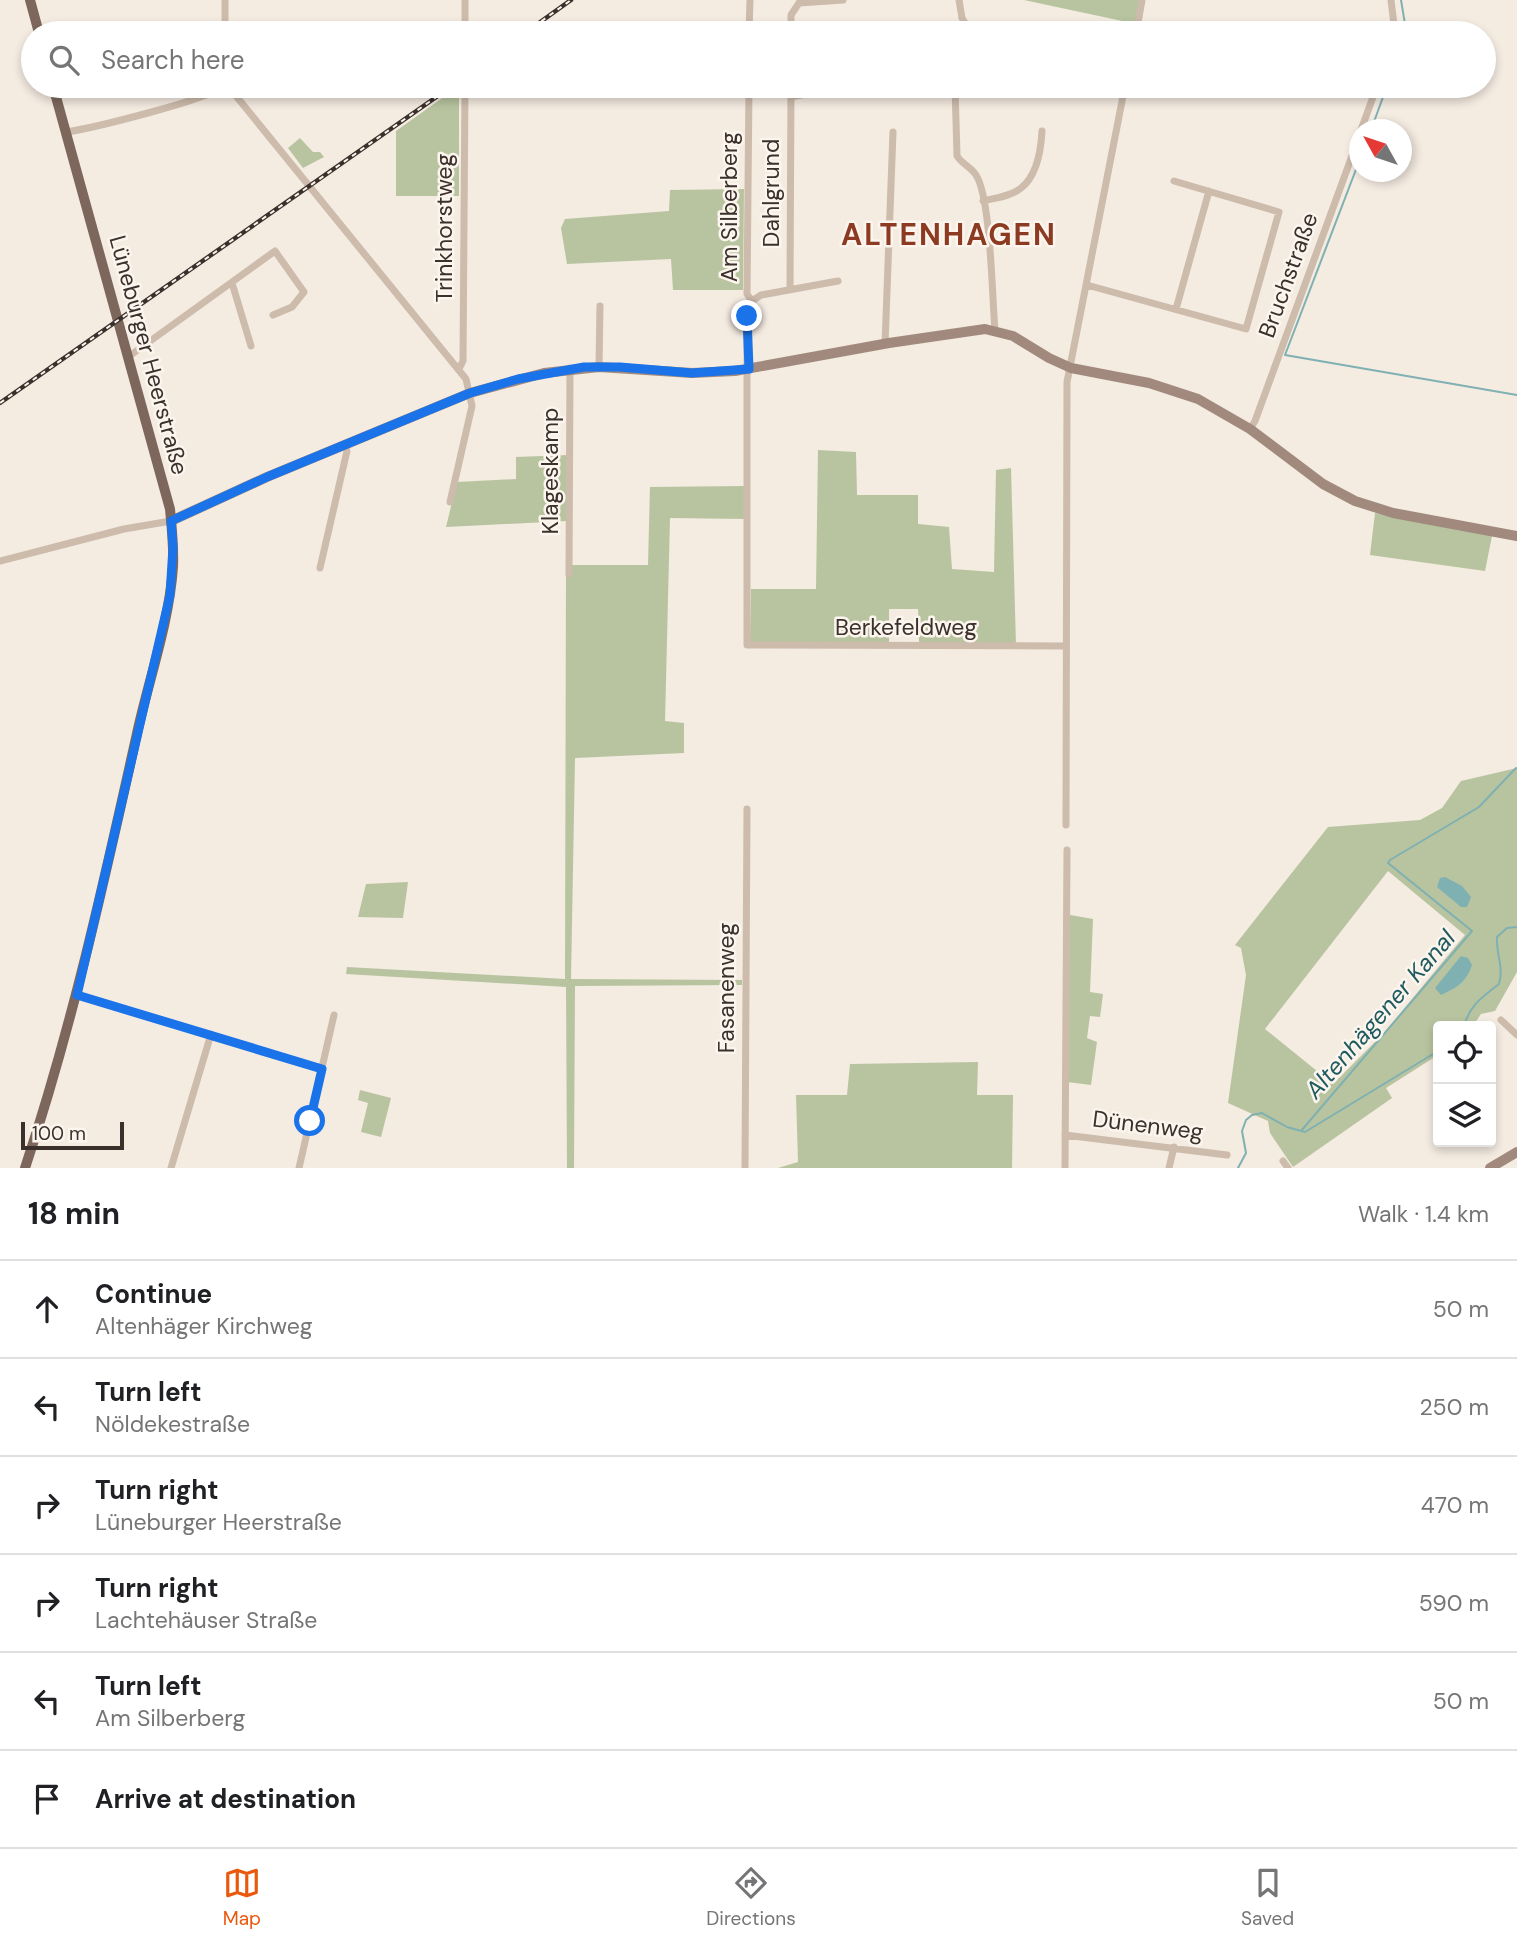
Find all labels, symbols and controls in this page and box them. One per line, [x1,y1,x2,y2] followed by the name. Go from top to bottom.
[21,21,1496,98] search box
[45,41,83,79] icon: search
[101,43,244,77] text: Search here
[1349,119,1412,182] north arrow
[714,132,744,282] street label: Am Silberberg
[756,139,786,247] street label: Dahlgrund
[429,153,459,302] street label: Trinkhorstweg
[1252,208,1324,342] street label: Bruchstraße
[841,215,1057,254] district label: ALTENHAGEN
[103,232,195,478] street label: Lüneburger Heerstraße
[731,300,762,331] route end
[535,408,565,534] street label: Klageskamp
[835,612,977,642] street label: Berkefeldweg
[711,923,741,1053] street label: Fasanenweg
[1298,923,1462,1106] water label: Altenhägener Kanal
[1433,1021,1496,1147] map controls
[1433,1021,1496,1084] button: locate
[1433,1084,1496,1147] button: layers
[1091,1103,1205,1147] street label: Dünenweg
[294,1105,325,1136] route start
[21,1119,124,1151] scale bar
[32,1121,86,1146] text: 100 m
[28,1194,120,1233] text: 18 min
[1358,1199,1489,1229] text: Walk · 1.4 km
[95,1277,212,1311] text: Continue
[28,1290,66,1328] icon: ahead
[1433,1294,1489,1324] text: 50 m
[95,1311,313,1341] text: Altenhäger Kirchweg
[95,1375,202,1409] text: Turn left
[28,1388,66,1426] icon: left
[1419,1392,1489,1422] text: 250 m
[95,1409,250,1439] text: Nöldekestraße
[95,1473,219,1507] text: Turn right
[28,1486,66,1524] icon: right
[1421,1490,1489,1520] text: 470 m
[95,1507,342,1537] text: Lüneburger Heerstraße
[95,1571,219,1605] text: Turn right
[28,1584,66,1622] icon: right
[1419,1588,1489,1618] text: 590 m
[95,1605,317,1635] text: Lachtehäuser Straße
[95,1669,202,1703] text: Turn left
[28,1682,66,1720] icon: left
[1433,1686,1489,1716] text: 50 m
[95,1703,245,1733] text: Am Silberberg
[28,1780,66,1818] icon: arrive
[95,1782,356,1816] text: Arrive at destination
[223,1864,261,1931] tab: Map
[706,1864,796,1931] tab: Directions
[1241,1864,1294,1931] tab: Saved

